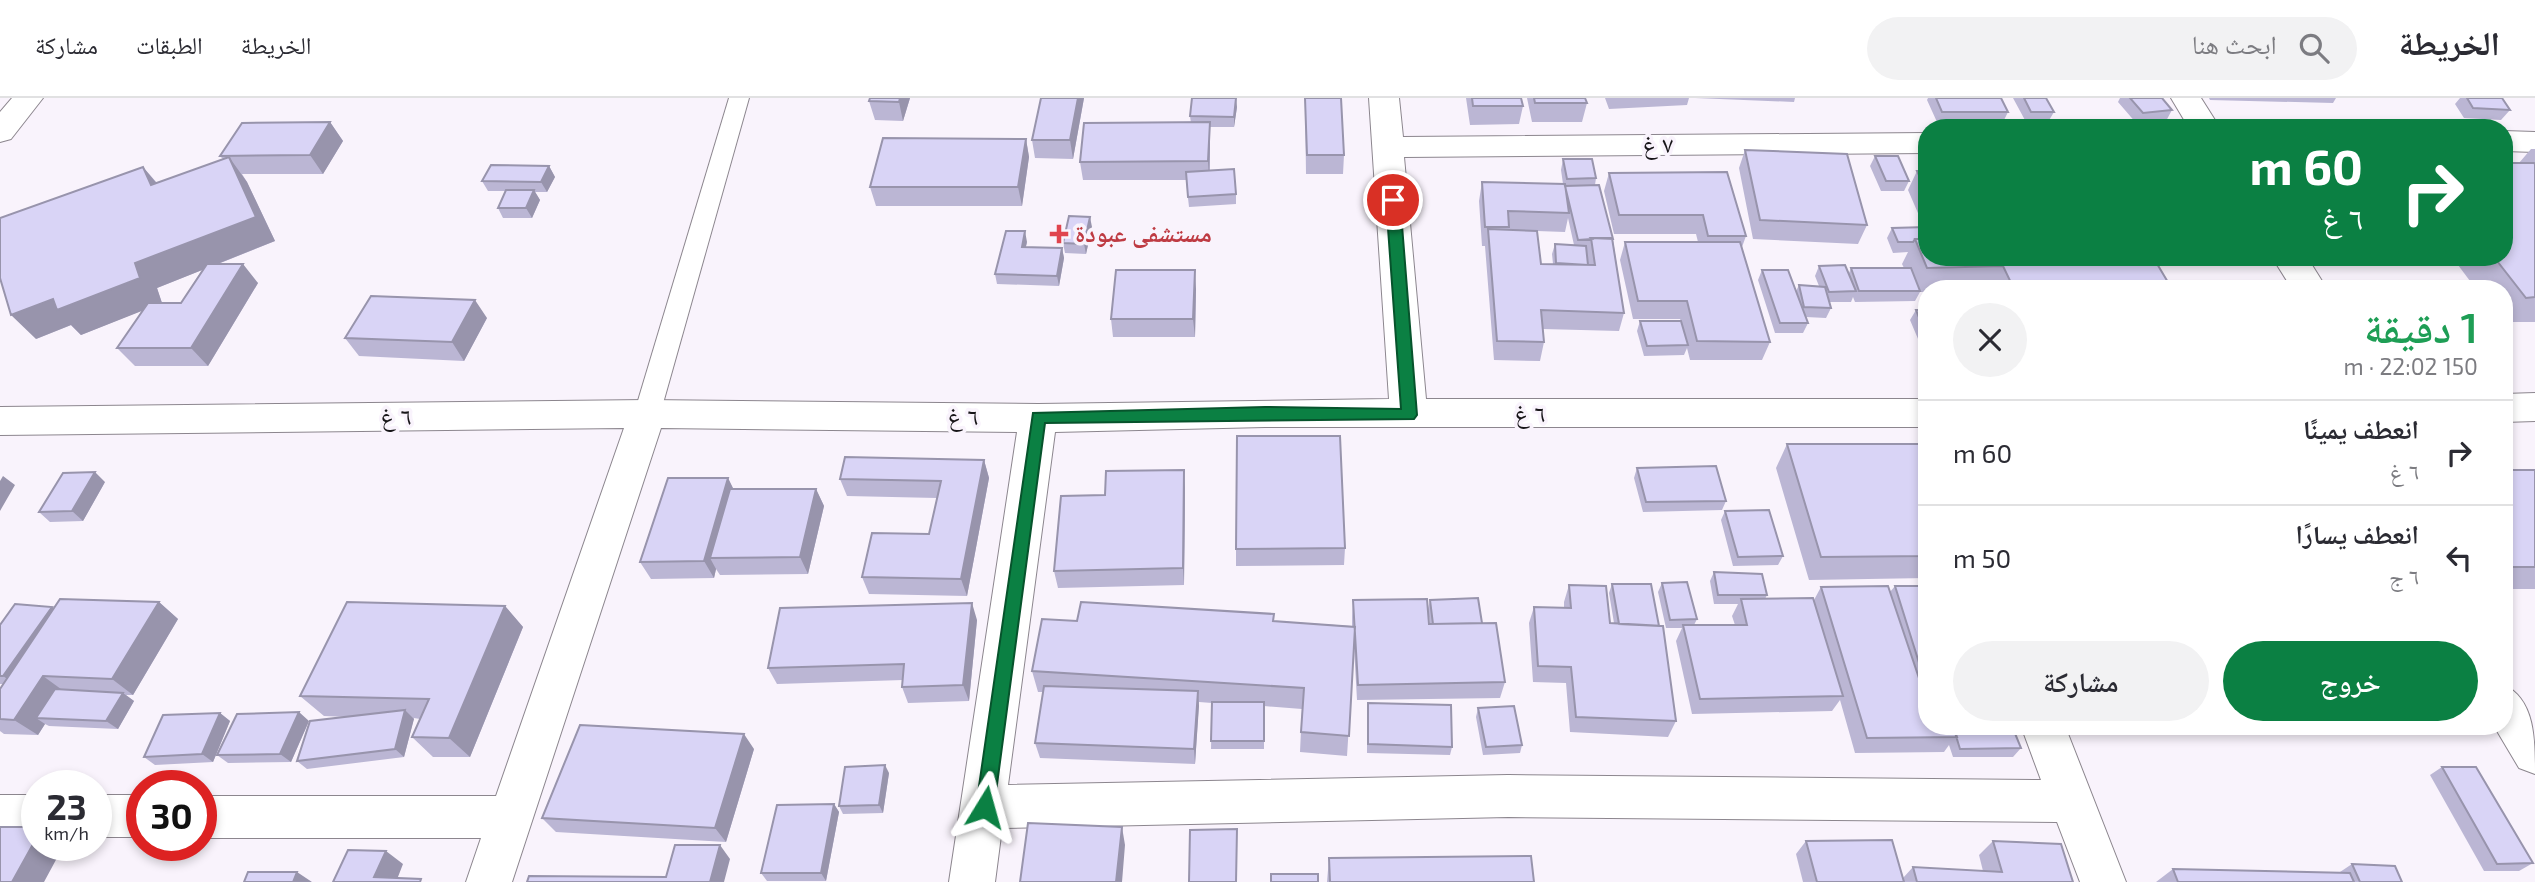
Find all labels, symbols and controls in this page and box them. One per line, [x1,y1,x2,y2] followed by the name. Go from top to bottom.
[1867,17,2357,80] search box
[2399,22,2500,62] text: الخريطة
[2192,28,2277,59] text: ابحث هنا
[2295,29,2333,67] icon: search
[35,30,98,59] text: مشاركة
[136,30,203,59] text: الطبقات
[241,30,311,59] text: الخريطة
[1643,129,1674,160] street label: ٧ غ
[2249,136,2363,195] text: 60 m
[2387,147,2478,238] icon: right
[1363,170,1423,230] pin
[1374,181,1412,219] icon: arrive
[2322,198,2363,236] text: ٦ غ
[1075,218,1212,248] place label: مستشفى عبودة
[1049,224,1069,244] marker: مستشفى عبودة
[2364,301,2478,351] text: 1 دقيقة
[1953,303,2027,377] button: close
[2344,352,2478,380] text: 150 m · 22:02
[1515,398,1545,429] street label: ٦ غ
[380,401,412,432] street label: ٦ غ
[948,401,978,432] street label: ٦ غ
[2303,413,2419,444] text: انعطف يمينًا
[2440,434,2478,472] icon: right
[1953,437,2012,468] text: 60 m
[2390,457,2419,485] text: ٦ غ
[2295,518,2419,549] text: انعطف يسارًا
[2440,539,2478,577] icon: left
[1953,542,2011,573] text: 50 m
[2389,562,2419,590] text: ٦ ج
[1953,641,2209,721] button: مشاركة
[2223,641,2478,721] button: خروج
[126,770,217,861] speed limit sign: 30
[948,770,1022,844] position arrow
[46,785,87,827] text: 23
[44,822,89,844] text: km/h

